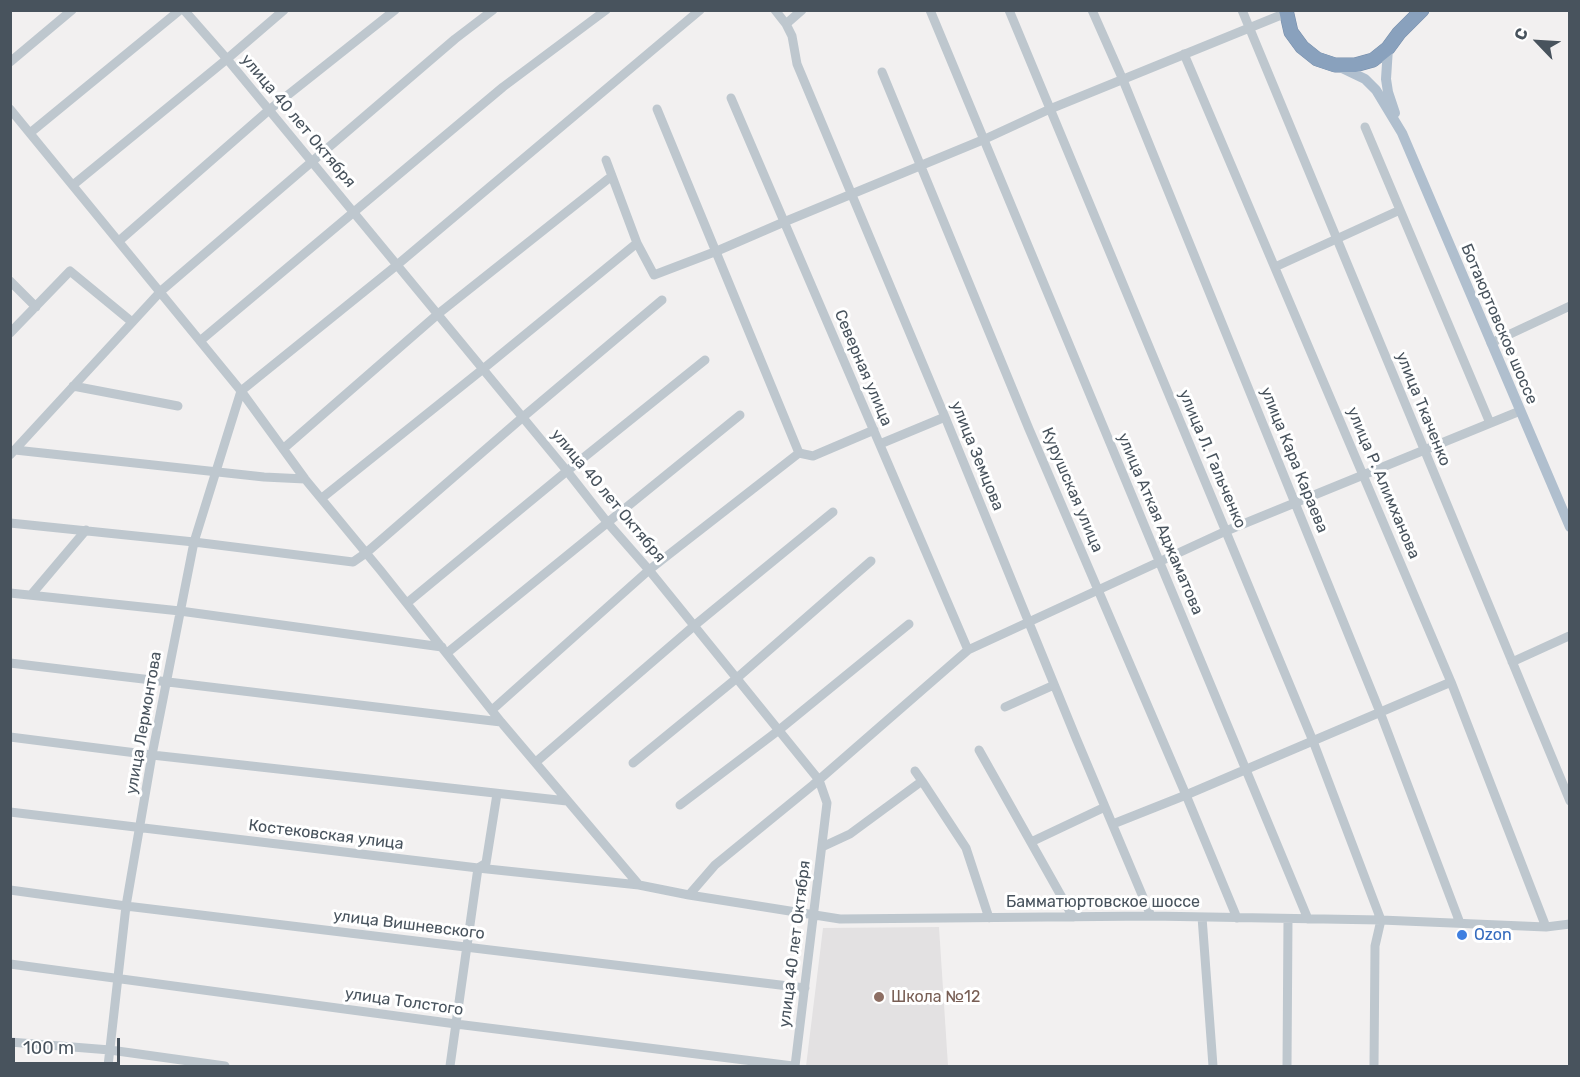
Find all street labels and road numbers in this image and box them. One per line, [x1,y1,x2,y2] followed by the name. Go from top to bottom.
[237,50,359,192] street label: улица 40 лет Октября
[1456,241,1542,407] street label: Ботаюртовское шоссе
[830,307,896,429] street label: Северная улица
[1391,349,1455,469] street label: улица Ткаченко
[1256,384,1332,536] street label: улица Кара Караева
[1174,387,1250,531] street label: улица Л. Гальченко
[946,398,1008,514] street label: улица Земцова
[1342,404,1424,562] street label: улица Р. Алимханова
[547,425,669,567] street label: улица 40 лет Октября
[1037,425,1107,555] street label: Курушская улица
[1113,430,1207,618] street label: улица Аткая Аджаматова
[122,650,166,796] street label: улица Лермонтова
[247,816,405,854] street label: Костековская улица
[775,859,815,1029] street label: улица 40 лет Октября
[1006,892,1200,912] street label: Бамматюртовское шоссе
[332,906,486,944] street label: улица Вишневского
[343,984,465,1020] street label: улица Толстого

